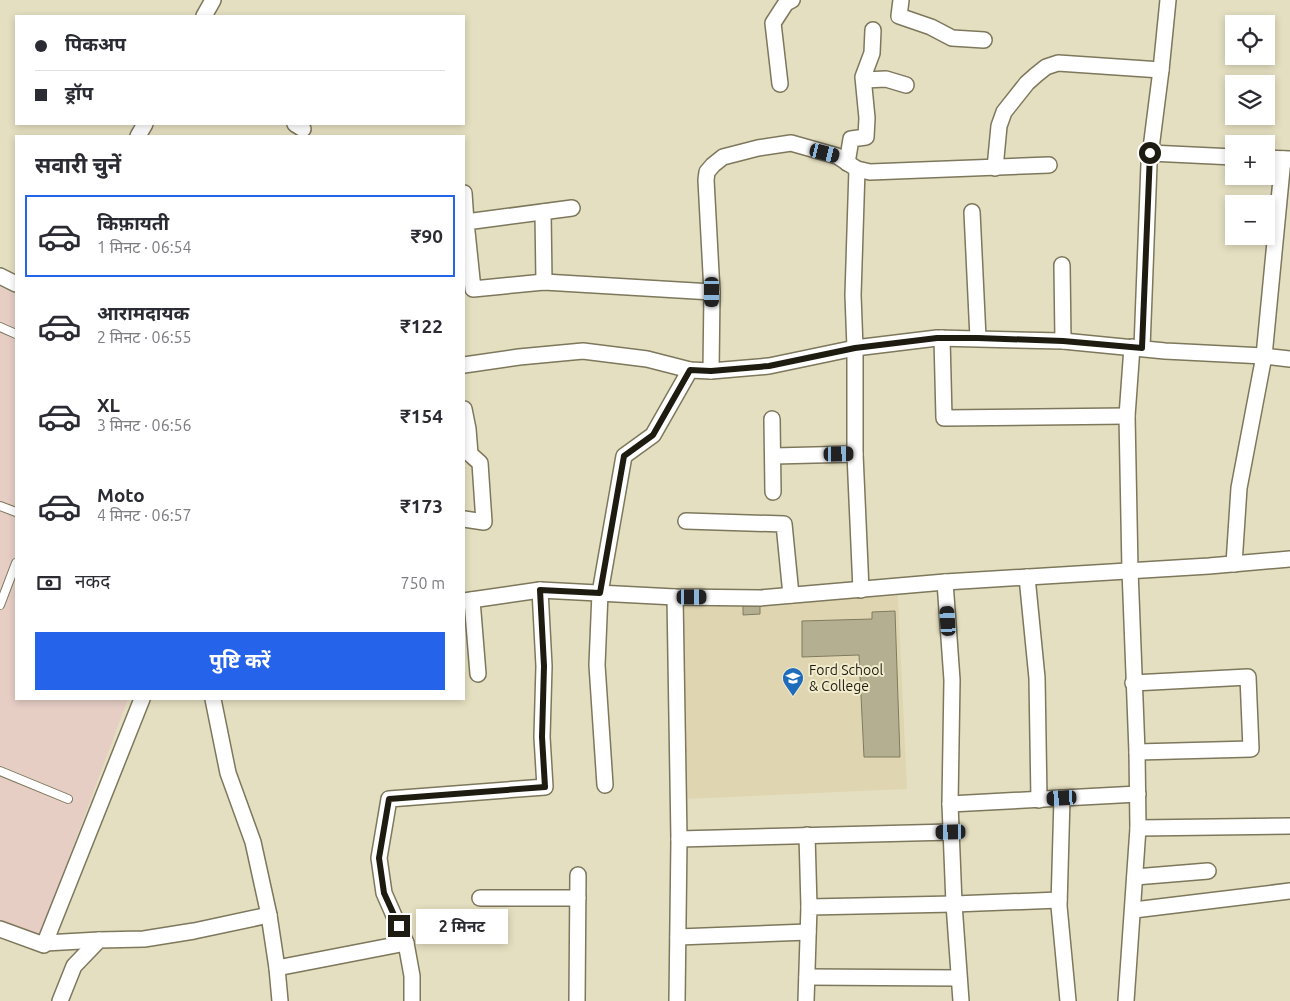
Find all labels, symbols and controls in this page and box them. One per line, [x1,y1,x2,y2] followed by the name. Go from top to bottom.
[1225,15,1275,245] map controls
[1225,15,1275,65] button: locate
[65,33,126,55] text: पिकअप
[1225,75,1275,125] button: layers
[65,82,93,104] text: ड्रॉप
[1225,135,1275,185] button: +
[808,142,841,164] car
[1139,142,1161,164] route start
[35,152,121,177] text: सवारी चुनें
[1225,195,1275,245] button: −
[97,212,169,234] text: किफ़ायती
[37,214,82,259] icon: car
[411,225,443,247] text: ₹90
[97,238,192,256] text: 1 मिनट · 06:54
[704,277,719,307] car
[97,302,189,324] text: आरामदायक
[37,304,82,349] icon: car
[400,315,443,337] text: ₹122
[97,328,192,346] text: 2 मिनट · 06:55
[37,394,82,439] icon: car
[97,394,120,416] text: XL
[400,405,443,427] text: ₹154
[97,416,192,434] text: 3 मिनट · 06:56
[823,446,854,462] car
[37,484,82,529] icon: car
[97,484,145,506] text: Moto
[400,495,443,517] text: ₹173
[97,506,192,524] text: 4 मिनट · 06:57
[35,569,63,597] icon: cash
[75,570,110,592] text: नकद
[400,574,445,592] text: 750 m
[677,590,707,605] car
[939,606,956,636] car
[35,632,445,690] button: पुष्टि करें
[809,662,883,694] place label: Ford School & College
[781,666,805,697] school or university icon: Ford School & College
[1046,790,1077,806] car
[935,824,966,840] car
[416,908,509,944] callout: 2 मिनट
[388,915,410,937] route end
[439,917,485,935] text: 2 मिनट

